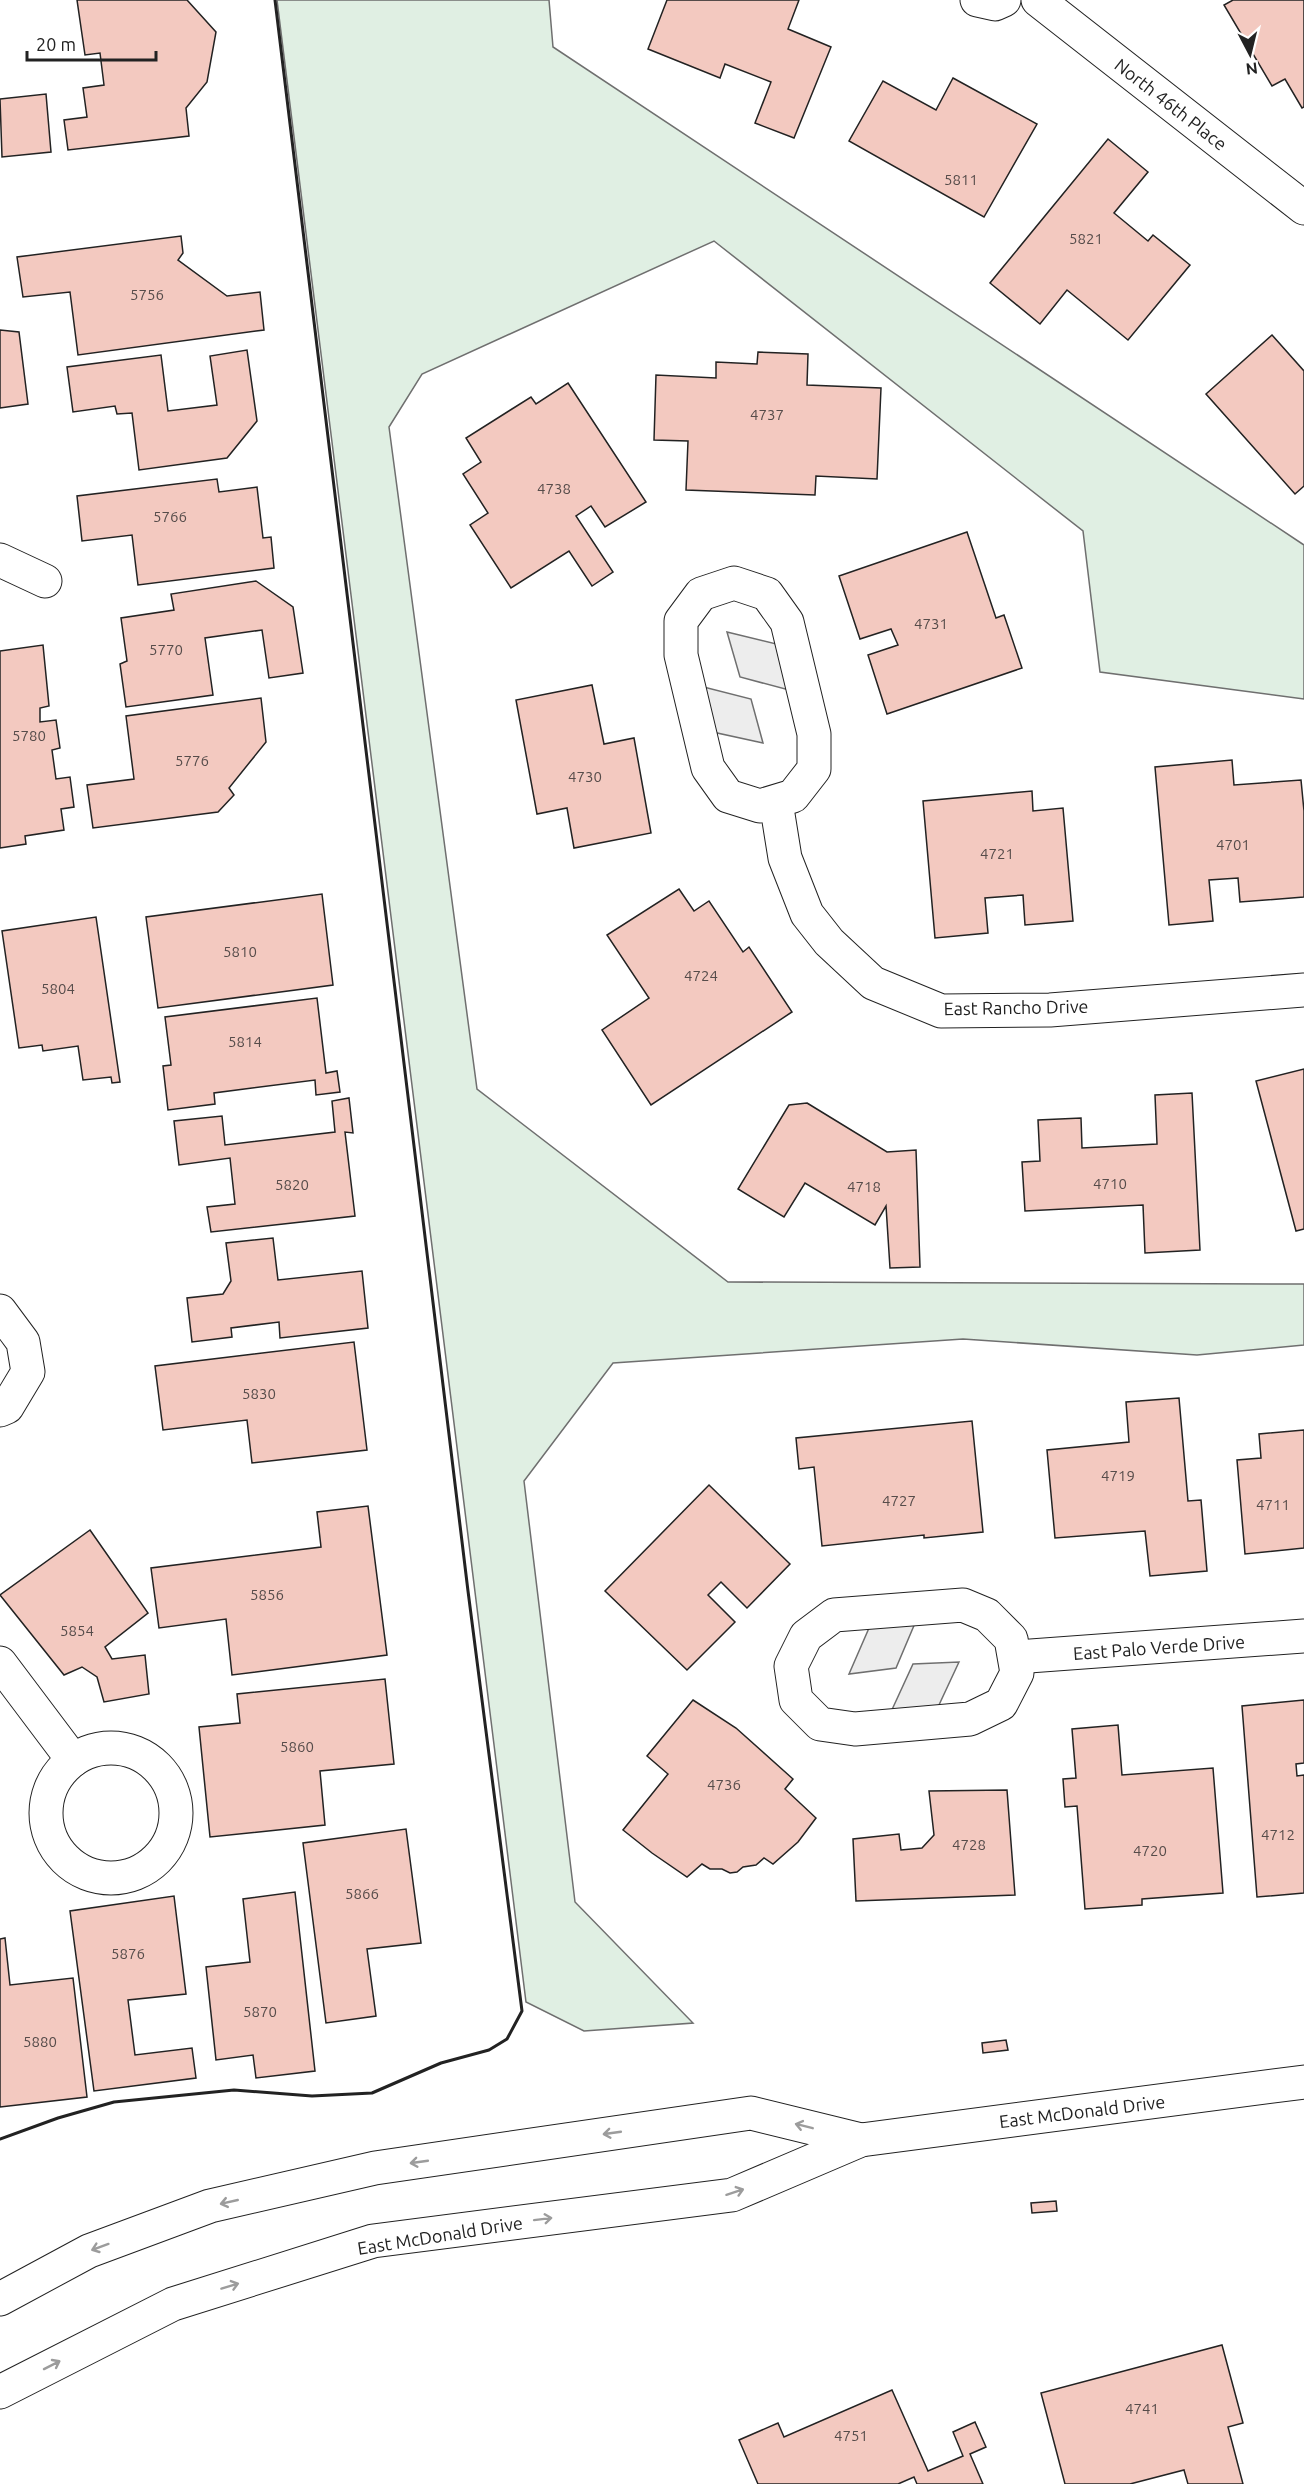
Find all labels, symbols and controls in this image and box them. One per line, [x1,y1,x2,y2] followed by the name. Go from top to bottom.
[27,24,156,62] scale bar
[1220,24,1280,84] north arrow
[36,34,76,54] text: 20 m
[1111,54,1231,154] street label: North 46th Place
[1245,59,1259,79] text: N
[944,171,978,188] house number: 5811
[1069,230,1103,247] house number: 5821
[130,286,164,303] house number: 5756
[750,406,784,423] house number: 4737
[537,480,571,497] house number: 4738
[153,508,187,525] house number: 5766
[914,615,948,632] house number: 4731
[149,641,183,658] house number: 5770
[12,727,46,744] house number: 5780
[175,752,209,769] house number: 5776
[568,768,602,785] house number: 4730
[1216,836,1250,853] house number: 4701
[980,845,1014,862] house number: 4721
[223,943,257,960] house number: 5810
[684,967,718,984] house number: 4724
[41,980,75,997] house number: 5804
[943,996,1089,1018] street label: East Rancho Drive
[228,1033,262,1050] house number: 5814
[1093,1175,1127,1192] house number: 4710
[275,1176,309,1193] house number: 5820
[847,1178,881,1195] house number: 4718
[242,1385,276,1402] house number: 5830
[1101,1467,1135,1484] house number: 4719
[882,1492,916,1509] house number: 4727
[1256,1496,1290,1513] house number: 4711
[250,1586,284,1603] house number: 5856
[60,1622,94,1639] house number: 5854
[1072,1631,1246,1663] street label: East Palo Verde Drive
[280,1738,314,1755] house number: 5860
[707,1776,741,1793] house number: 4736
[1261,1826,1295,1843] house number: 4712
[952,1836,986,1853] house number: 4728
[1133,1842,1167,1859] house number: 4720
[345,1885,379,1902] house number: 5866
[111,1945,145,1962] house number: 5876
[243,2003,277,2020] house number: 5870
[23,2033,57,2050] house number: 5880
[998,2091,1166,2131] street label: East McDonald Drive
[795,2120,814,2132] one-way arrow
[603,2128,623,2139] one-way arrow
[410,2156,430,2167] one-way arrow
[725,2186,744,2197] one-way arrow
[219,2197,239,2208] one-way arrow
[356,2212,524,2258] street label: East McDonald Drive
[532,2214,552,2225] one-way arrow
[92,2242,110,2253] one-way arrow
[220,2280,239,2291] one-way arrow
[43,2359,61,2370] one-way arrow
[1125,2400,1159,2417] house number: 4741
[834,2427,868,2444] house number: 4751

